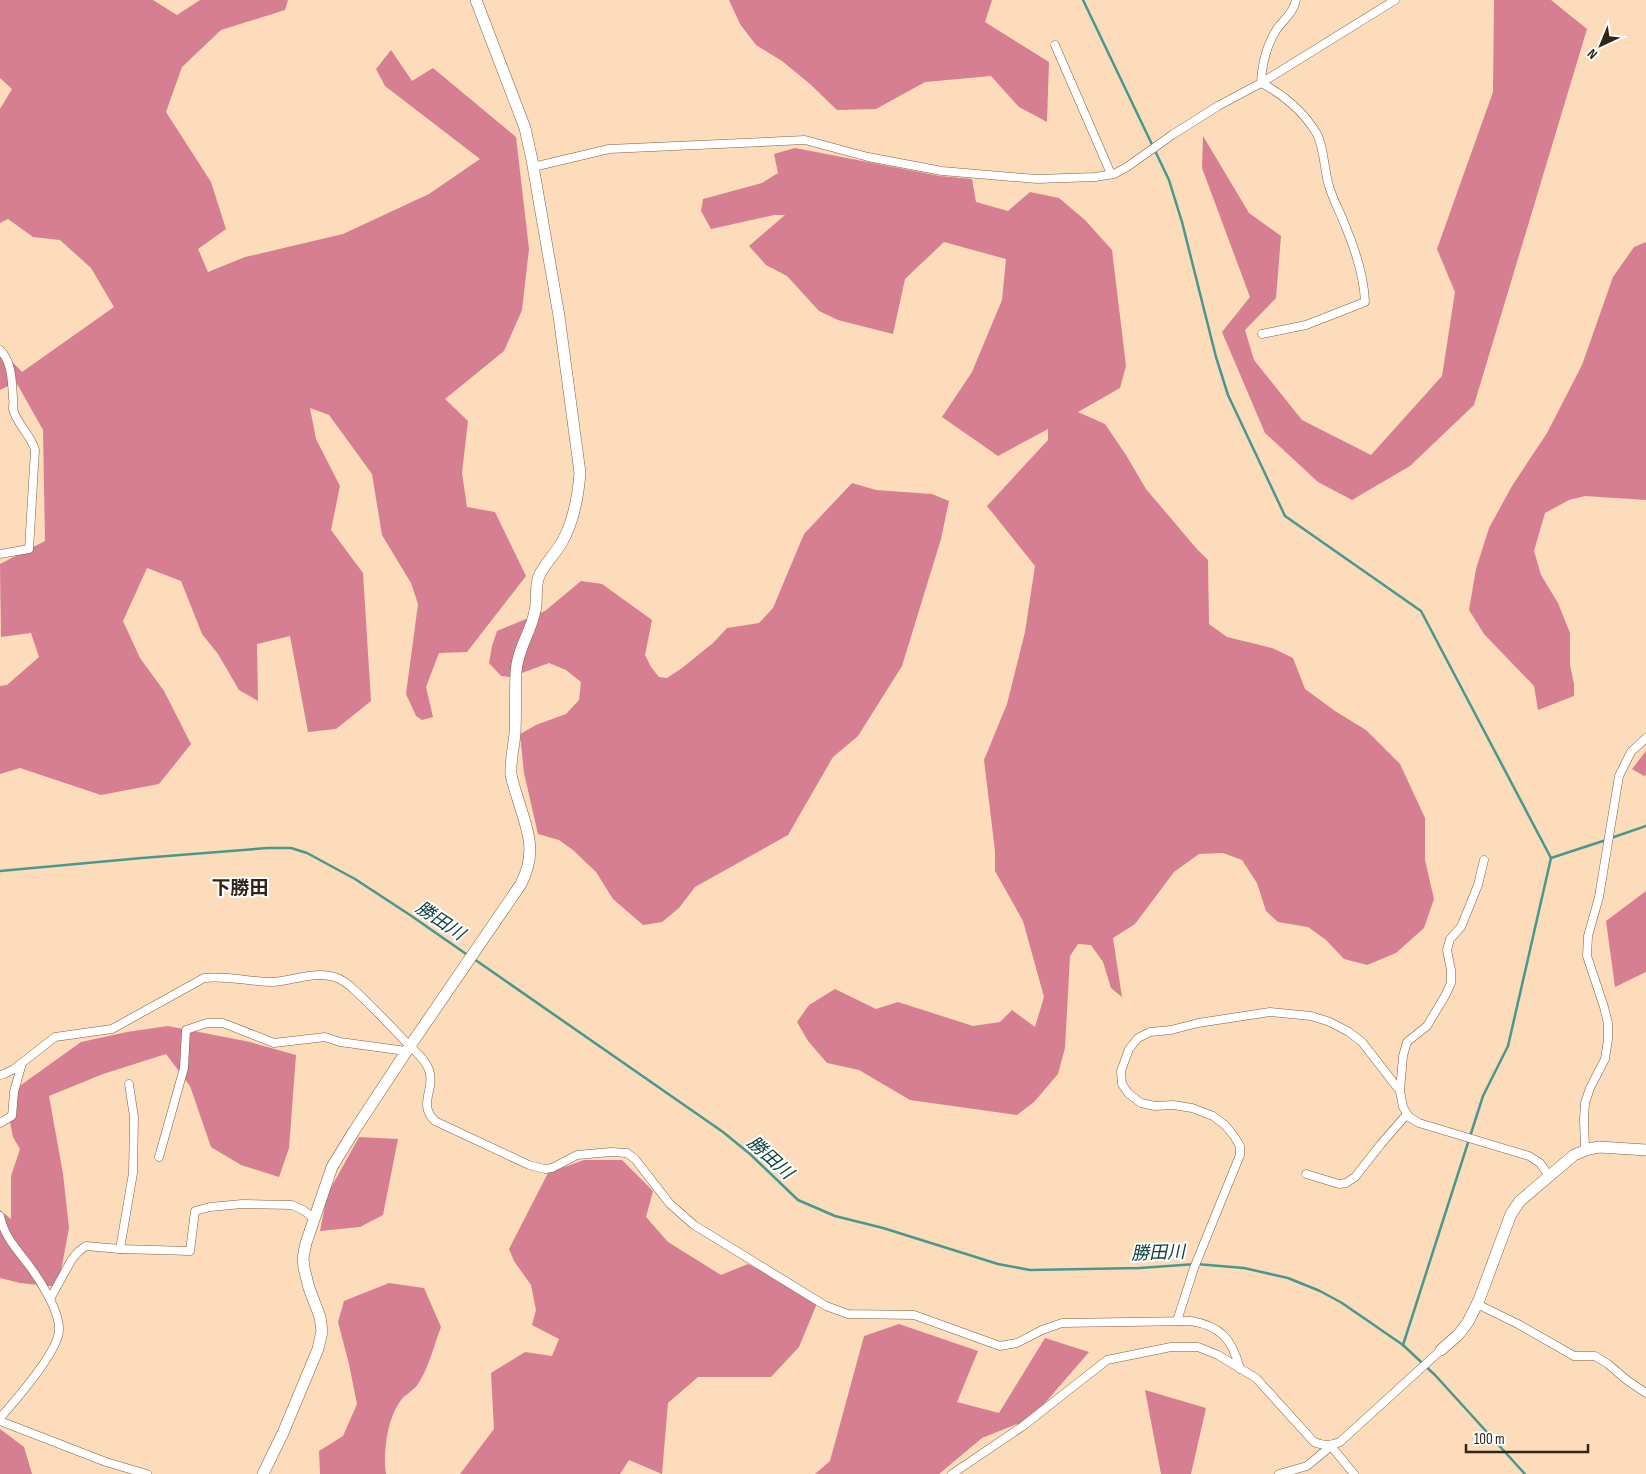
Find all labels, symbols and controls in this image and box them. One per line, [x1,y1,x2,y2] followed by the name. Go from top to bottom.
[1576,20,1626,70] north arrow
[1584,45,1601,63] text: N
[211,877,269,900] district label: 下勝田
[412,897,470,946] water label: 勝田川
[743,1132,799,1185] water label: 勝田川
[1131,1241,1187,1264] water label: 勝田川
[1466,1422,1588,1454] scale bar
[1474,1430,1505,1449] text: 100 m

